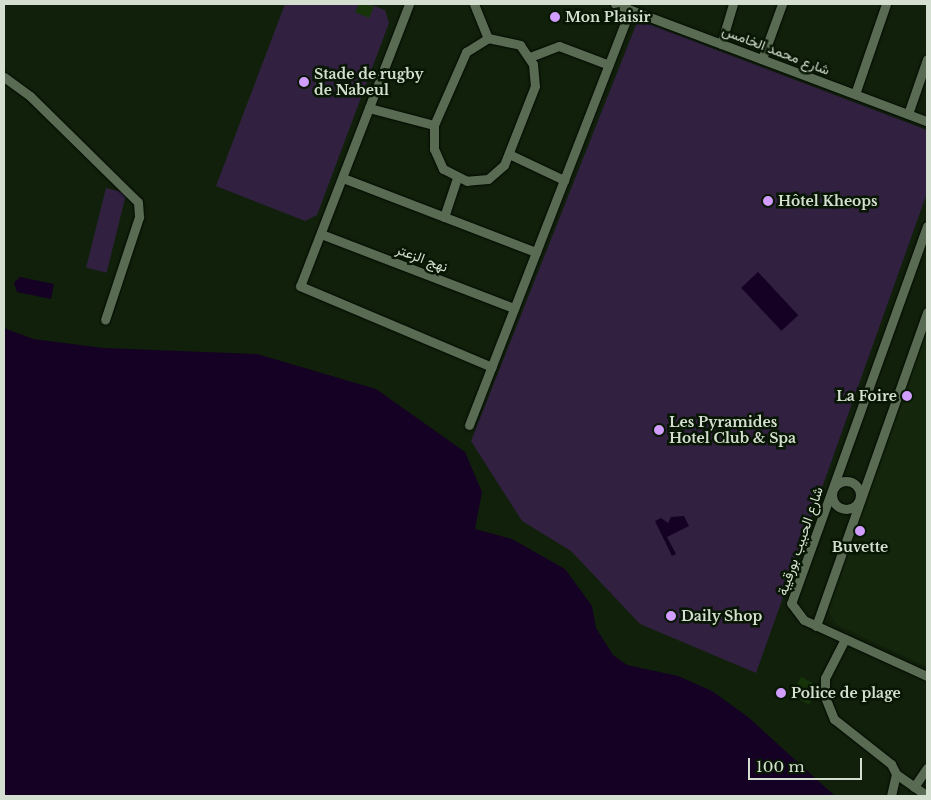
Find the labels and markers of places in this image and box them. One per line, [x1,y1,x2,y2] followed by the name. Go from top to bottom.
[565,9,650,25] place label: Mon Plaisir
[549,11,561,23] marker: Mon Plaisir
[314,66,423,98] place label: Stade de rugby de Nabeul
[298,76,310,88] marker: Stade de rugby de Nabeul
[778,193,878,209] place label: Hôtel Kheops
[762,195,774,207] marker: Hôtel Kheops
[836,388,897,404] place label: La Foire
[901,390,913,402] marker: La Foire
[669,414,796,447] place label: Les Pyramides Hotel Club & Spa
[653,424,665,436] marker: Les Pyramides Hotel Club & Spa
[854,525,866,537] marker: Buvette
[832,539,888,555] place label: Buvette
[681,608,763,624] place label: Daily Shop
[665,610,677,622] marker: Daily Shop
[791,685,901,701] place label: Police de plage
[775,687,787,699] marker: Police de plage

